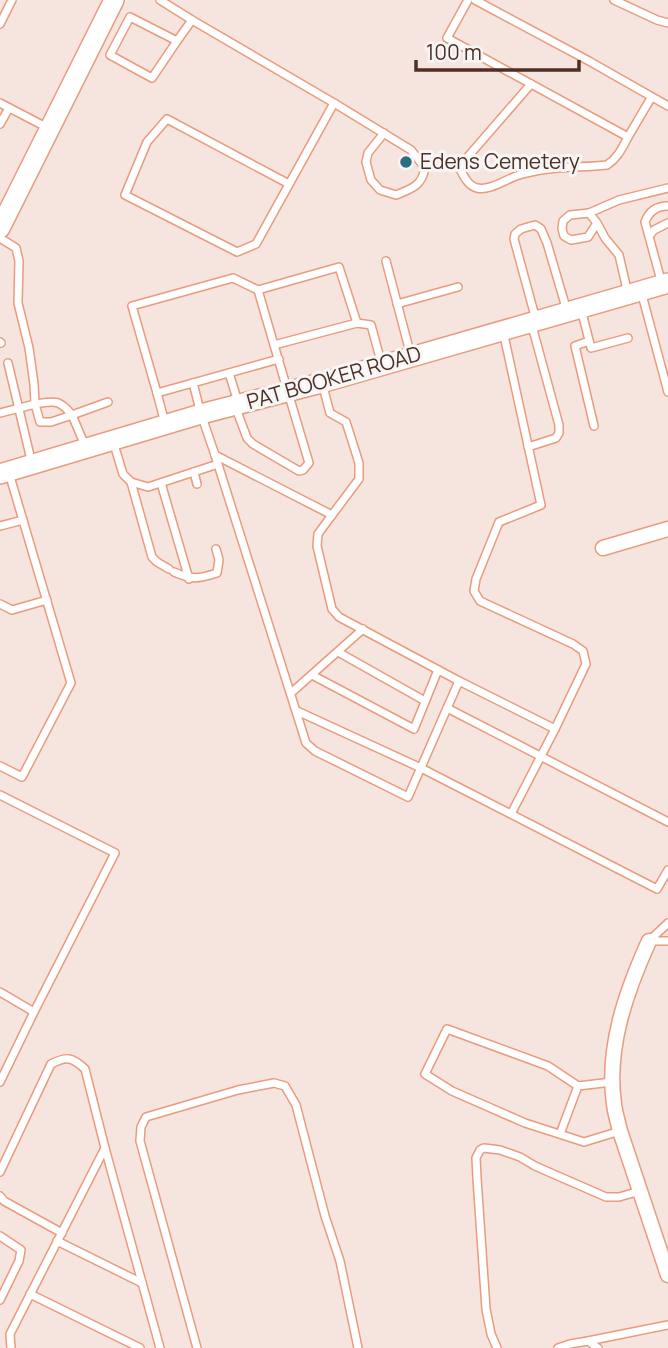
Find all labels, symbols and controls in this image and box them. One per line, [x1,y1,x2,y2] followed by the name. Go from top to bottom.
[416,28,579,72] scale bar
[426,38,482,66] text: 100 m
[420,147,580,175] place label: Edens Cemetery
[398,154,414,170] marker: Edens Cemetery
[243,339,424,415] street label: PAT BOOKER ROAD

